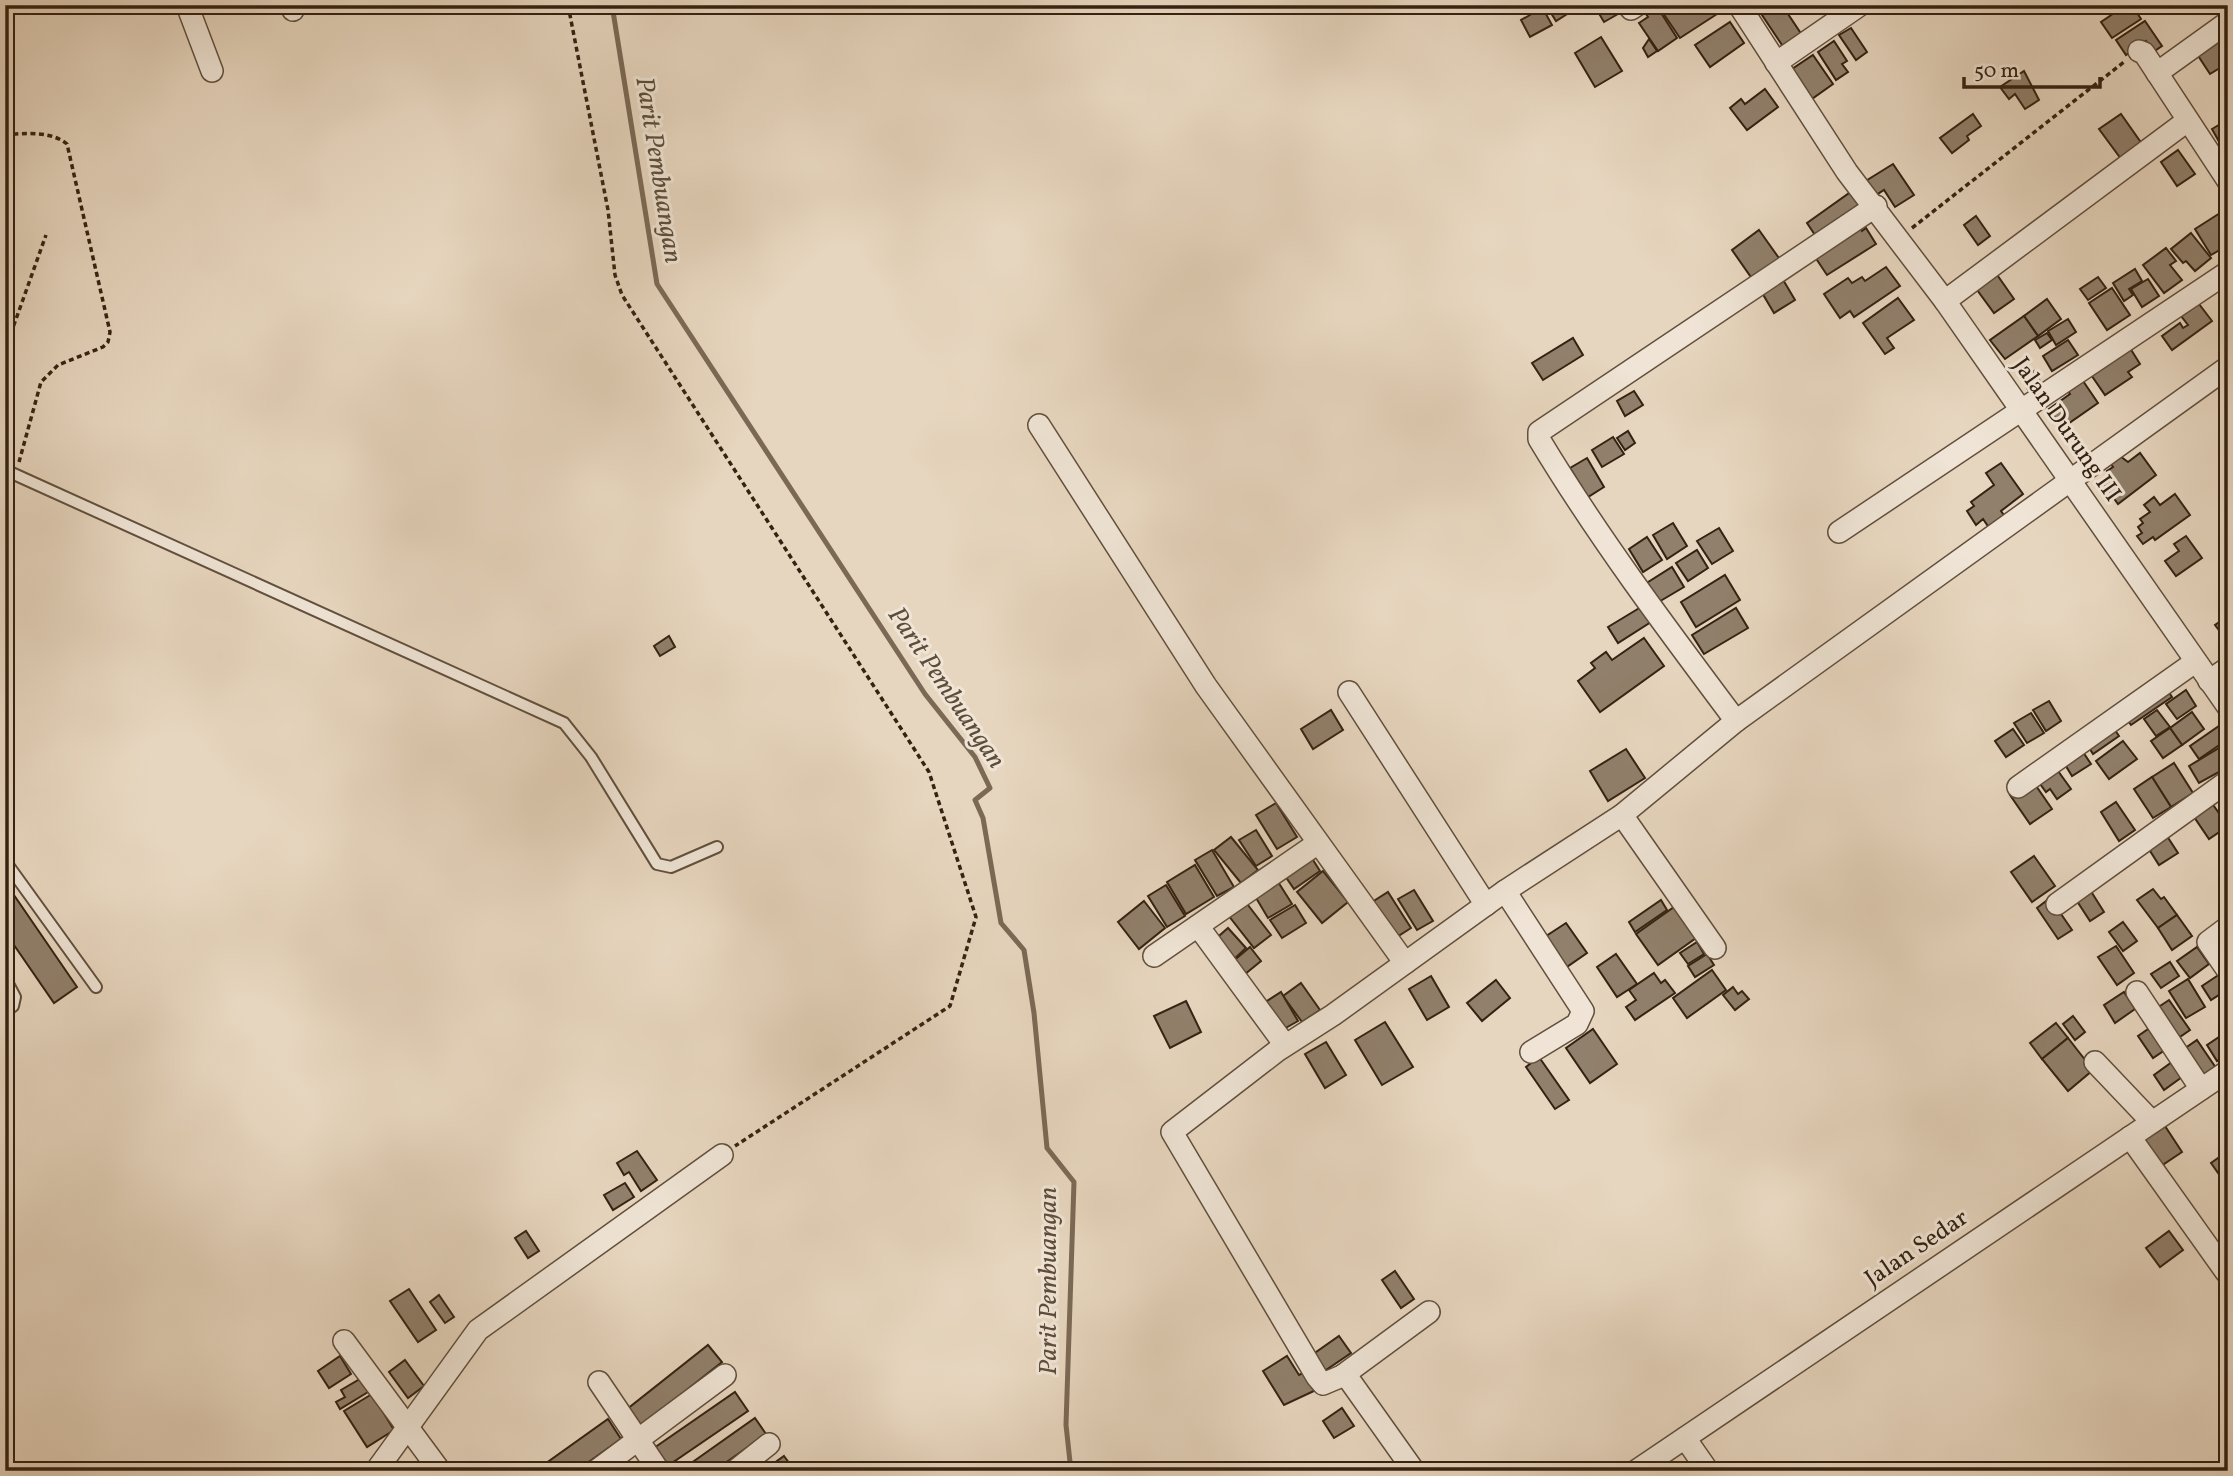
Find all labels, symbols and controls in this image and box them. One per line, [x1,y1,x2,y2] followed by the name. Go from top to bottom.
[1964,46,2100,90] scale bar
[1974,57,2019,86] text: 50 m
[625,74,691,266] water label: Parit Pembuangan
[2003,351,2129,509] street label: Jalan Durung III
[878,600,1014,776] water label: Parit Pembuangan
[1031,1187,1067,1375] water label: Parit Pembuangan
[1858,1202,1976,1296] street label: Jalan Sedar

